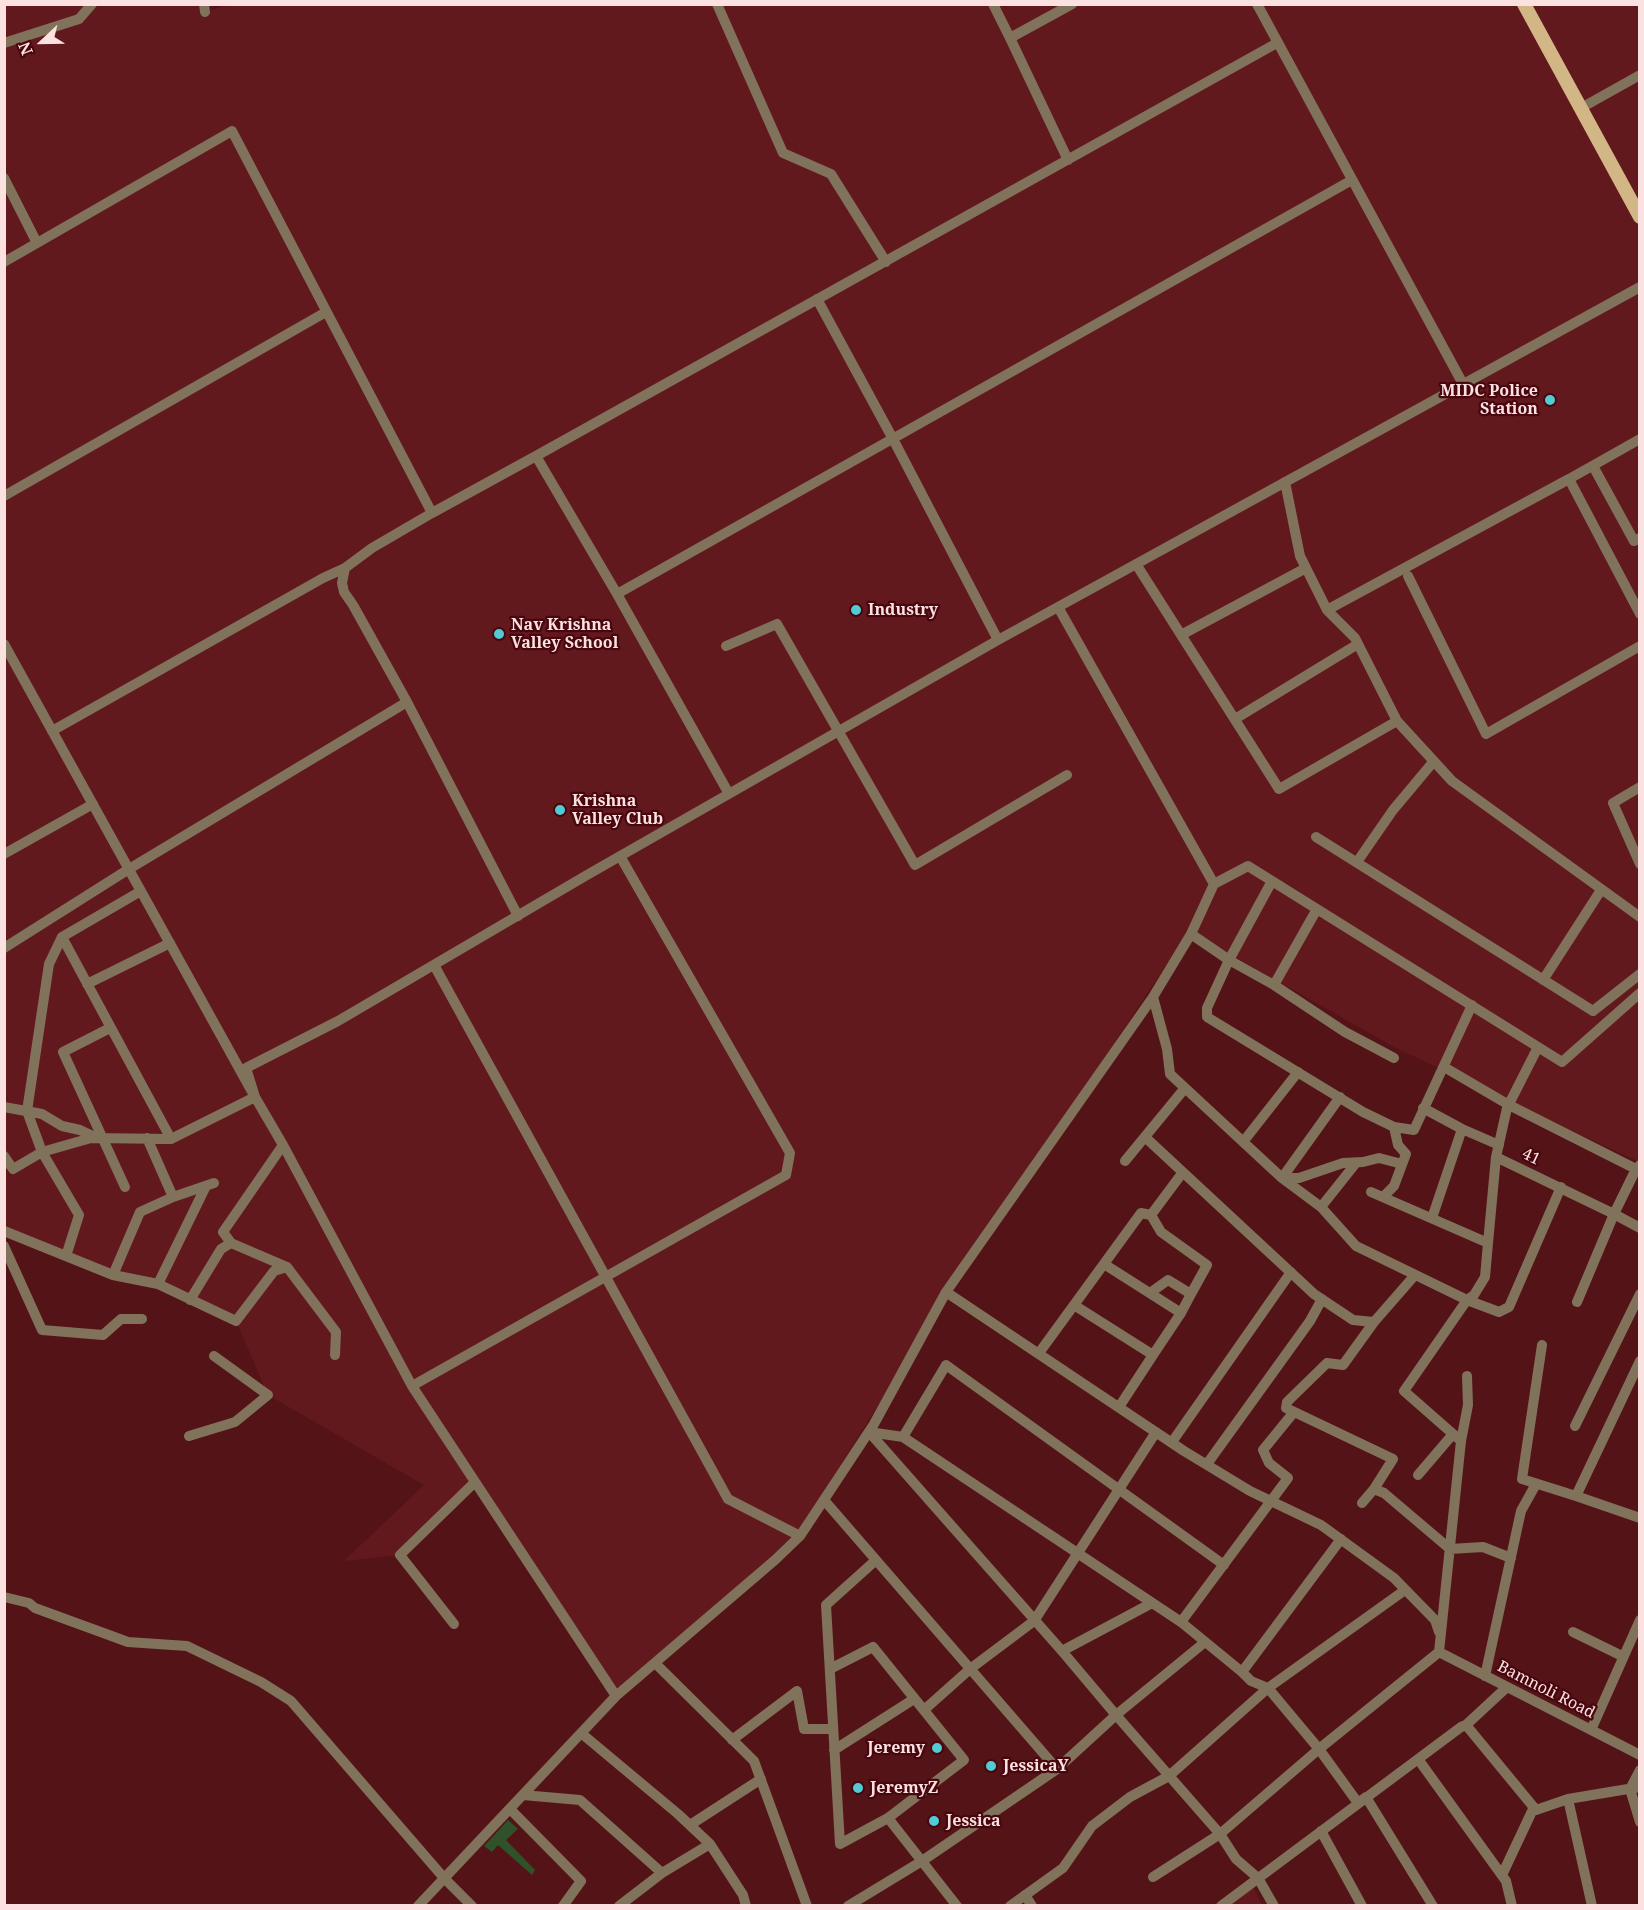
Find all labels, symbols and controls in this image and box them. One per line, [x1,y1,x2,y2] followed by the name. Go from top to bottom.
[12,12,72,72] north arrow
[13,39,38,59] text: N
[1440,381,1538,419] place label: MIDC Police Station
[1543,393,1557,407] marker: MIDC Police Station
[868,600,938,620] place label: Industry
[849,603,863,617] marker: Industry
[511,615,618,653] place label: Nav Krishna Valley School
[492,627,506,641] marker: Nav Krishna Valley School
[572,791,663,829] place label: Krishna Valley Club
[553,803,567,817] marker: Krishna Valley Club
[1519,1145,1543,1169] street label: 41
[1494,1657,1598,1723] street label: Bamnoli Road
[867,1738,925,1758] place label: Jeremy
[930,1741,944,1755] marker: Jeremy
[1003,1756,1069,1776] place label: JessicaY
[984,1759,998,1773] marker: JessicaY
[870,1778,938,1798] place label: JeremyZ
[851,1781,865,1795] marker: JeremyZ
[946,1811,1001,1831] place label: Jessica
[927,1814,941,1828] marker: Jessica

